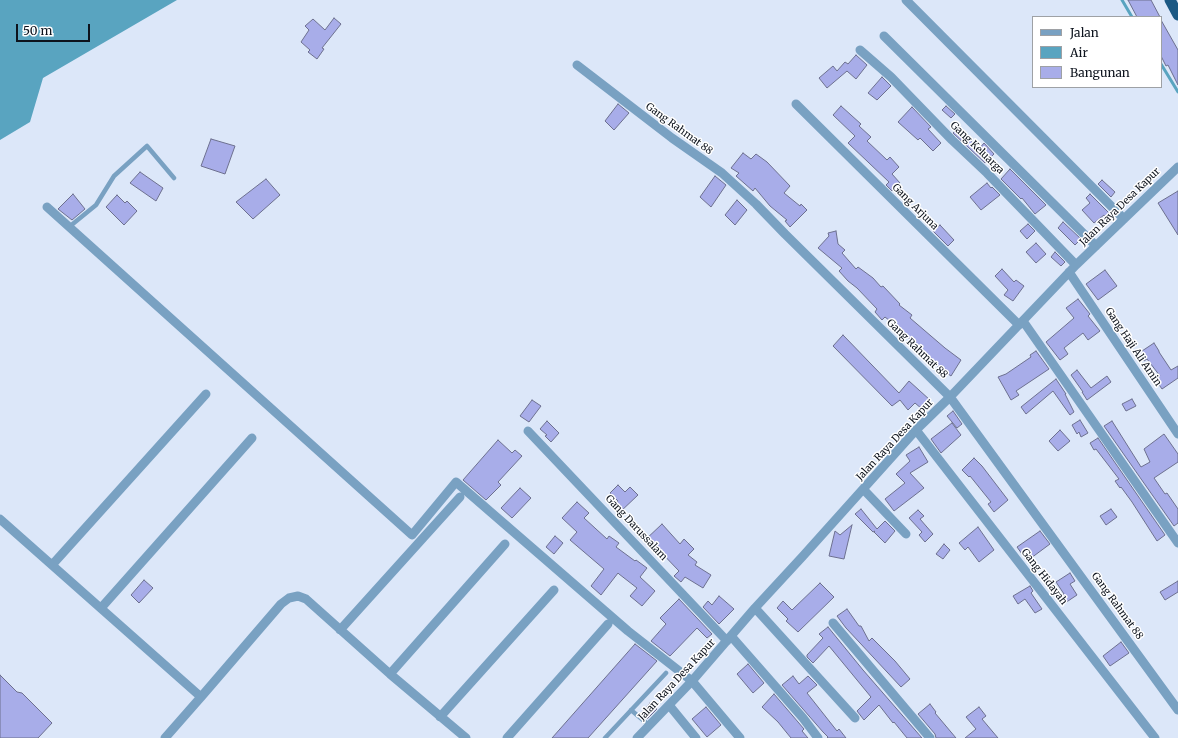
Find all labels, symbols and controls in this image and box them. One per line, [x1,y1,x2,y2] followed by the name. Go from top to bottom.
[18,16,92,42] scale bar
[1032,16,1162,88] legend
[23,23,52,38] text: 50 m
[1070,25,1099,40] text: Jalan
[1070,45,1088,60] text: Air
[1070,65,1130,80] text: Bangunan
[643,101,715,157] street label: Gang Rahmat 88
[948,119,1006,177] street label: Gang Keluarga
[1077,165,1163,249] street label: Jalan Raya Desa Kapur
[889,181,941,233] street label: Gang Arjuna
[1102,306,1164,388] street label: Gang Haji Ali Amin
[884,317,950,381] street label: Gang Rahmat 88
[854,397,936,483] street label: Jalan Raya Desa Kapur
[603,493,669,563] street label: Gang Darussalam
[1018,547,1070,607] street label: Gang Hidayah
[1089,570,1145,642] street label: Gang Rahmat 88
[636,637,718,723] street label: Jalan Raya Desa Kapur

